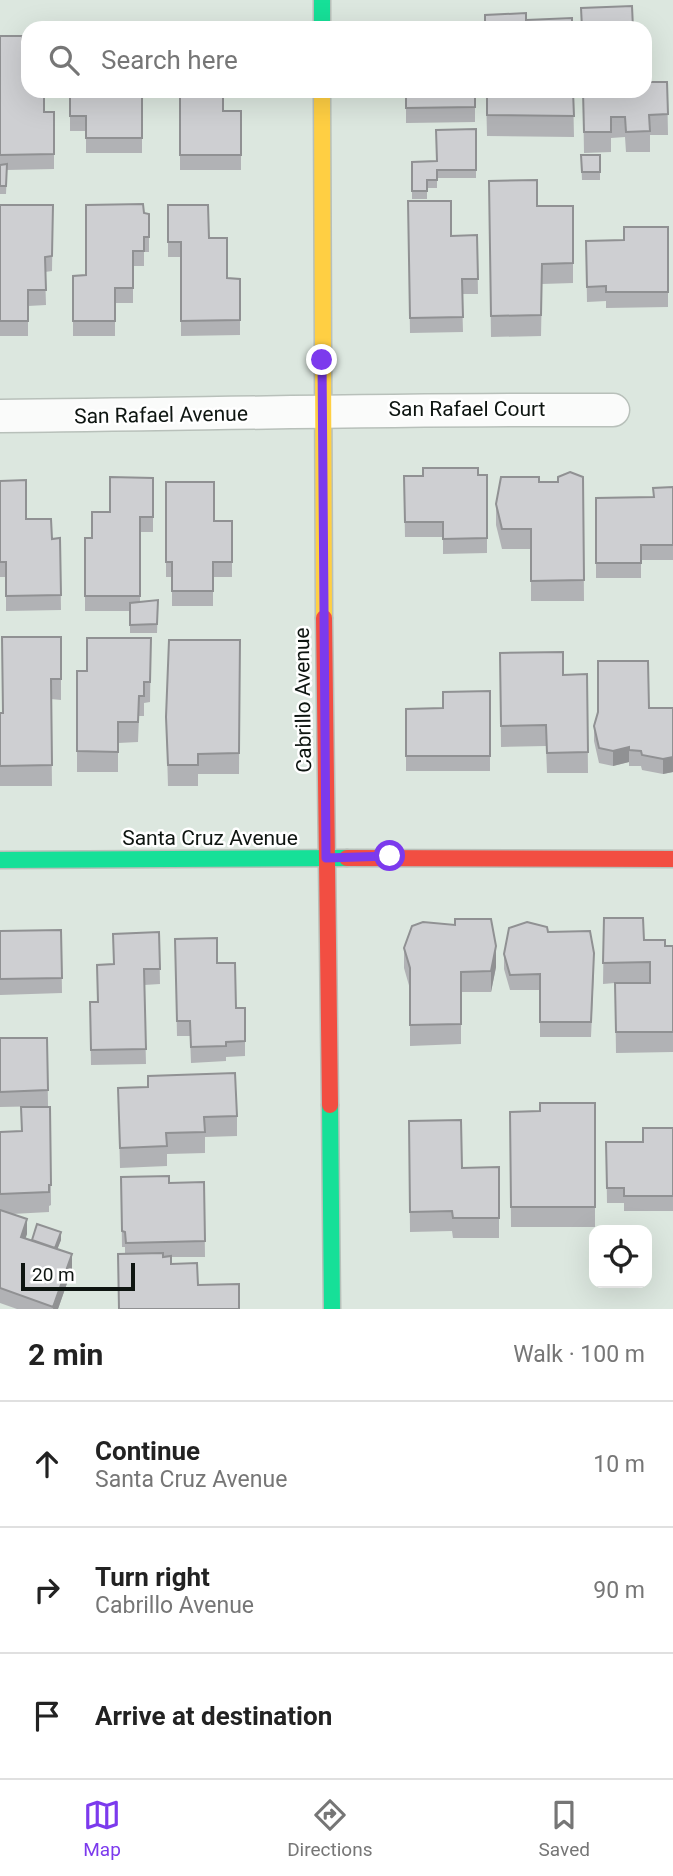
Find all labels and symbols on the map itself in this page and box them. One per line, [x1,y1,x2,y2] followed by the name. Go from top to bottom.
[306,344,337,375] route end
[389,397,546,421] street label: San Rafael Court
[74,401,248,429] street label: San Rafael Avenue
[290,627,316,773] street label: Cabrillo Avenue
[122,826,298,850] street label: Santa Cruz Avenue
[374,840,405,871] route start
[21,1260,135,1292] scale bar

